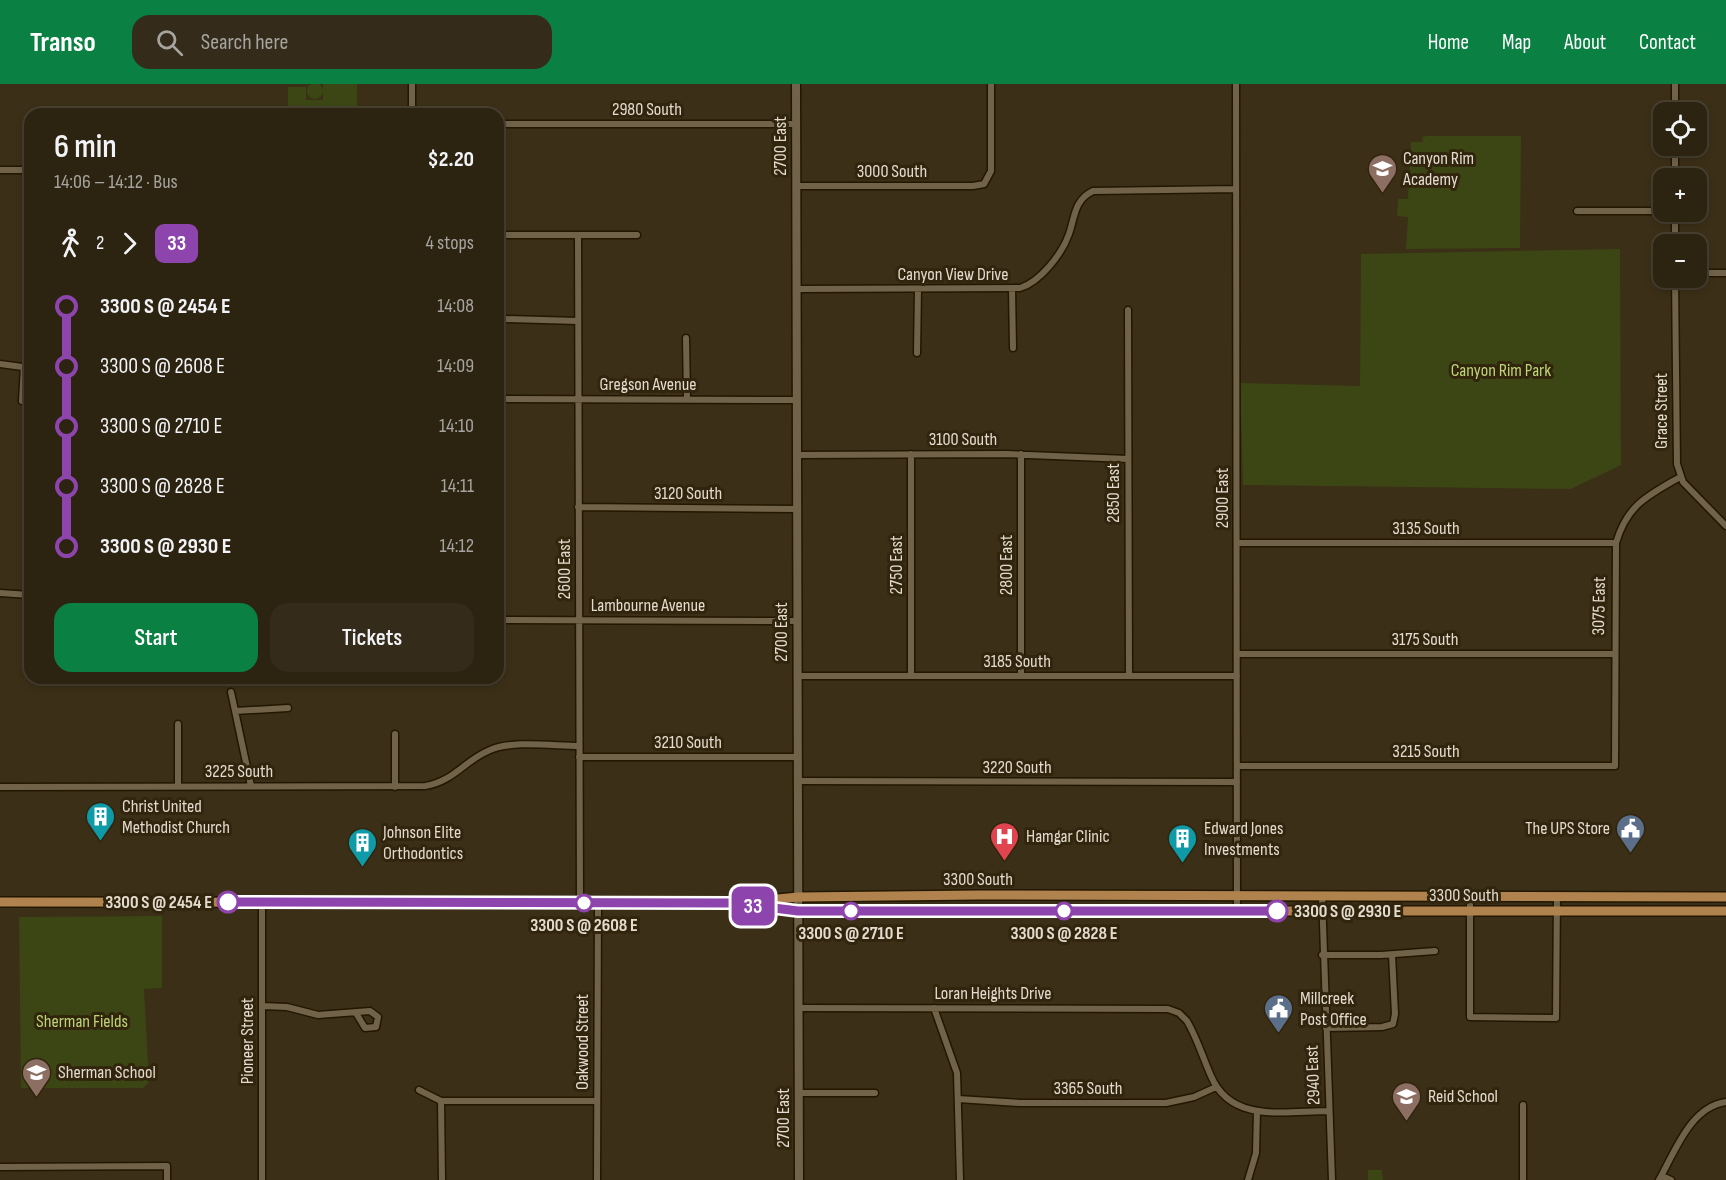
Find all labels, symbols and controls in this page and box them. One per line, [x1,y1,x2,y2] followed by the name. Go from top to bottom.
[132,15,552,69] search box
[30,26,96,59] text: Transo
[153,26,186,59] icon: search
[201,29,288,56] text: Search here
[1428,30,1469,55] text: Home
[1502,30,1531,55] text: Map
[1564,30,1606,55] text: About
[1639,30,1696,55] text: Contact
[612,99,682,120] street label: 2980 South
[1653,102,1707,288] map controls
[1653,102,1707,156] button: locate
[770,116,791,176] street label: 2700 East
[54,127,117,167] text: 6 min
[428,146,474,173] text: $2.20
[1402,148,1474,190] place label: Canyon Rim Academy
[1366,152,1398,194] school or university icon: Canyon Rim Academy
[857,161,927,182] street label: 3000 South
[1653,168,1707,222] button: +
[54,170,178,194] text: 14:06 – 14:12 · Bus
[54,227,87,260] icon: walk
[113,227,146,260] icon: forward
[96,231,104,255] text: 2
[167,231,186,256] text: 33
[426,231,474,255] text: 4 stops
[1653,234,1707,288] button: −
[898,264,1008,285] street label: Canyon View Drive
[100,293,231,320] text: 3300 S @ 2454 E
[437,294,474,318] text: 14:08
[100,353,225,380] text: 3300 S @ 2608 E
[437,354,474,378] text: 14:09
[1451,360,1551,381] park label: Canyon Rim Park
[1651,372,1672,449] street label: Grace Street
[600,374,696,395] street label: Gregson Avenue
[100,413,222,440] text: 3300 S @ 2710 E
[439,414,474,438] text: 14:10
[929,429,997,450] street label: 3100 South
[1103,463,1124,523] street label: 2850 East
[1212,467,1233,528] street label: 2900 East
[100,473,225,500] text: 3300 S @ 2828 E
[441,474,474,498] text: 14:11
[654,483,722,504] street label: 3120 South
[1392,518,1460,539] street label: 3135 South
[100,533,231,560] text: 3300 S @ 2930 E
[439,534,474,558] text: 14:12
[996,534,1017,595] street label: 2800 East
[886,535,907,594] street label: 2750 East
[554,538,575,599] street label: 2600 East
[1588,576,1610,636] street label: 3075 East
[591,595,705,616] street label: Lambourne Avenue
[771,602,792,662] street label: 2700 East
[54,603,258,672] button: Start
[270,603,474,672] button: Tickets
[1392,629,1458,650] street label: 3175 South
[983,651,1051,672] street label: 3185 South
[654,732,722,753] street label: 3210 South
[1392,741,1460,762] street label: 3215 South
[982,757,1052,778] street label: 3220 South
[205,761,273,782] street label: 3225 South
[122,796,230,838] place label: Christ United Methodist Church
[85,800,117,842] building icon: Christ United Methodist Church
[1615,812,1647,854] public building icon: The UPS Store
[1204,818,1283,860] place label: Edward Jones Investments
[1525,818,1610,839] place label: The UPS Store
[989,820,1021,862] hospital icon: Hamgar Clinic
[382,822,463,864] place label: Johnson Elite Orthodontics
[1167,822,1199,864] building icon: Edward Jones Investments
[346,826,378,868] building icon: Johnson Elite Orthodontics
[1026,826,1110,847] place label: Hamgar Clinic
[943,869,1013,890] street label: 3300 South
[1429,885,1499,906] street label: 3300 South
[726,886,780,926] line badge: 33
[217,891,239,913] marker: 3300 S @ 2454 E
[105,892,212,913] place label: 3300 S @ 2454 E
[575,894,593,912] marker: 3300 S @ 2608 E
[744,894,762,919] text: 33
[1266,900,1288,922] marker: 3300 S @ 2930 E
[1294,901,1401,922] place label: 3300 S @ 2930 E
[842,902,860,920] marker: 3300 S @ 2710 E
[1055,902,1073,920] marker: 3300 S @ 2828 E
[530,915,638,936] place label: 3300 S @ 2608 E
[798,923,904,944] place label: 3300 S @ 2710 E
[1010,923,1118,944] place label: 3300 S @ 2828 E
[934,983,1052,1004] street label: Loran Heights Drive
[1300,988,1367,1030] place label: Millcreek Post Office
[1263,992,1295,1034] public building icon: Millcreek Post Office
[572,994,593,1090] street label: Oakwood Street
[237,997,258,1084] street label: Pioneer Street
[36,1011,128,1032] park label: Sherman Fields
[1301,1044,1325,1105] street label: 2940 East
[21,1056,53,1098] school or university icon: Sherman School
[58,1062,156,1083] place label: Sherman School
[1054,1078,1122,1099] street label: 3365 South
[1391,1080,1423,1122] school or university icon: Reid School
[1428,1086,1498,1107] place label: Reid School
[773,1088,794,1148] street label: 2700 East

